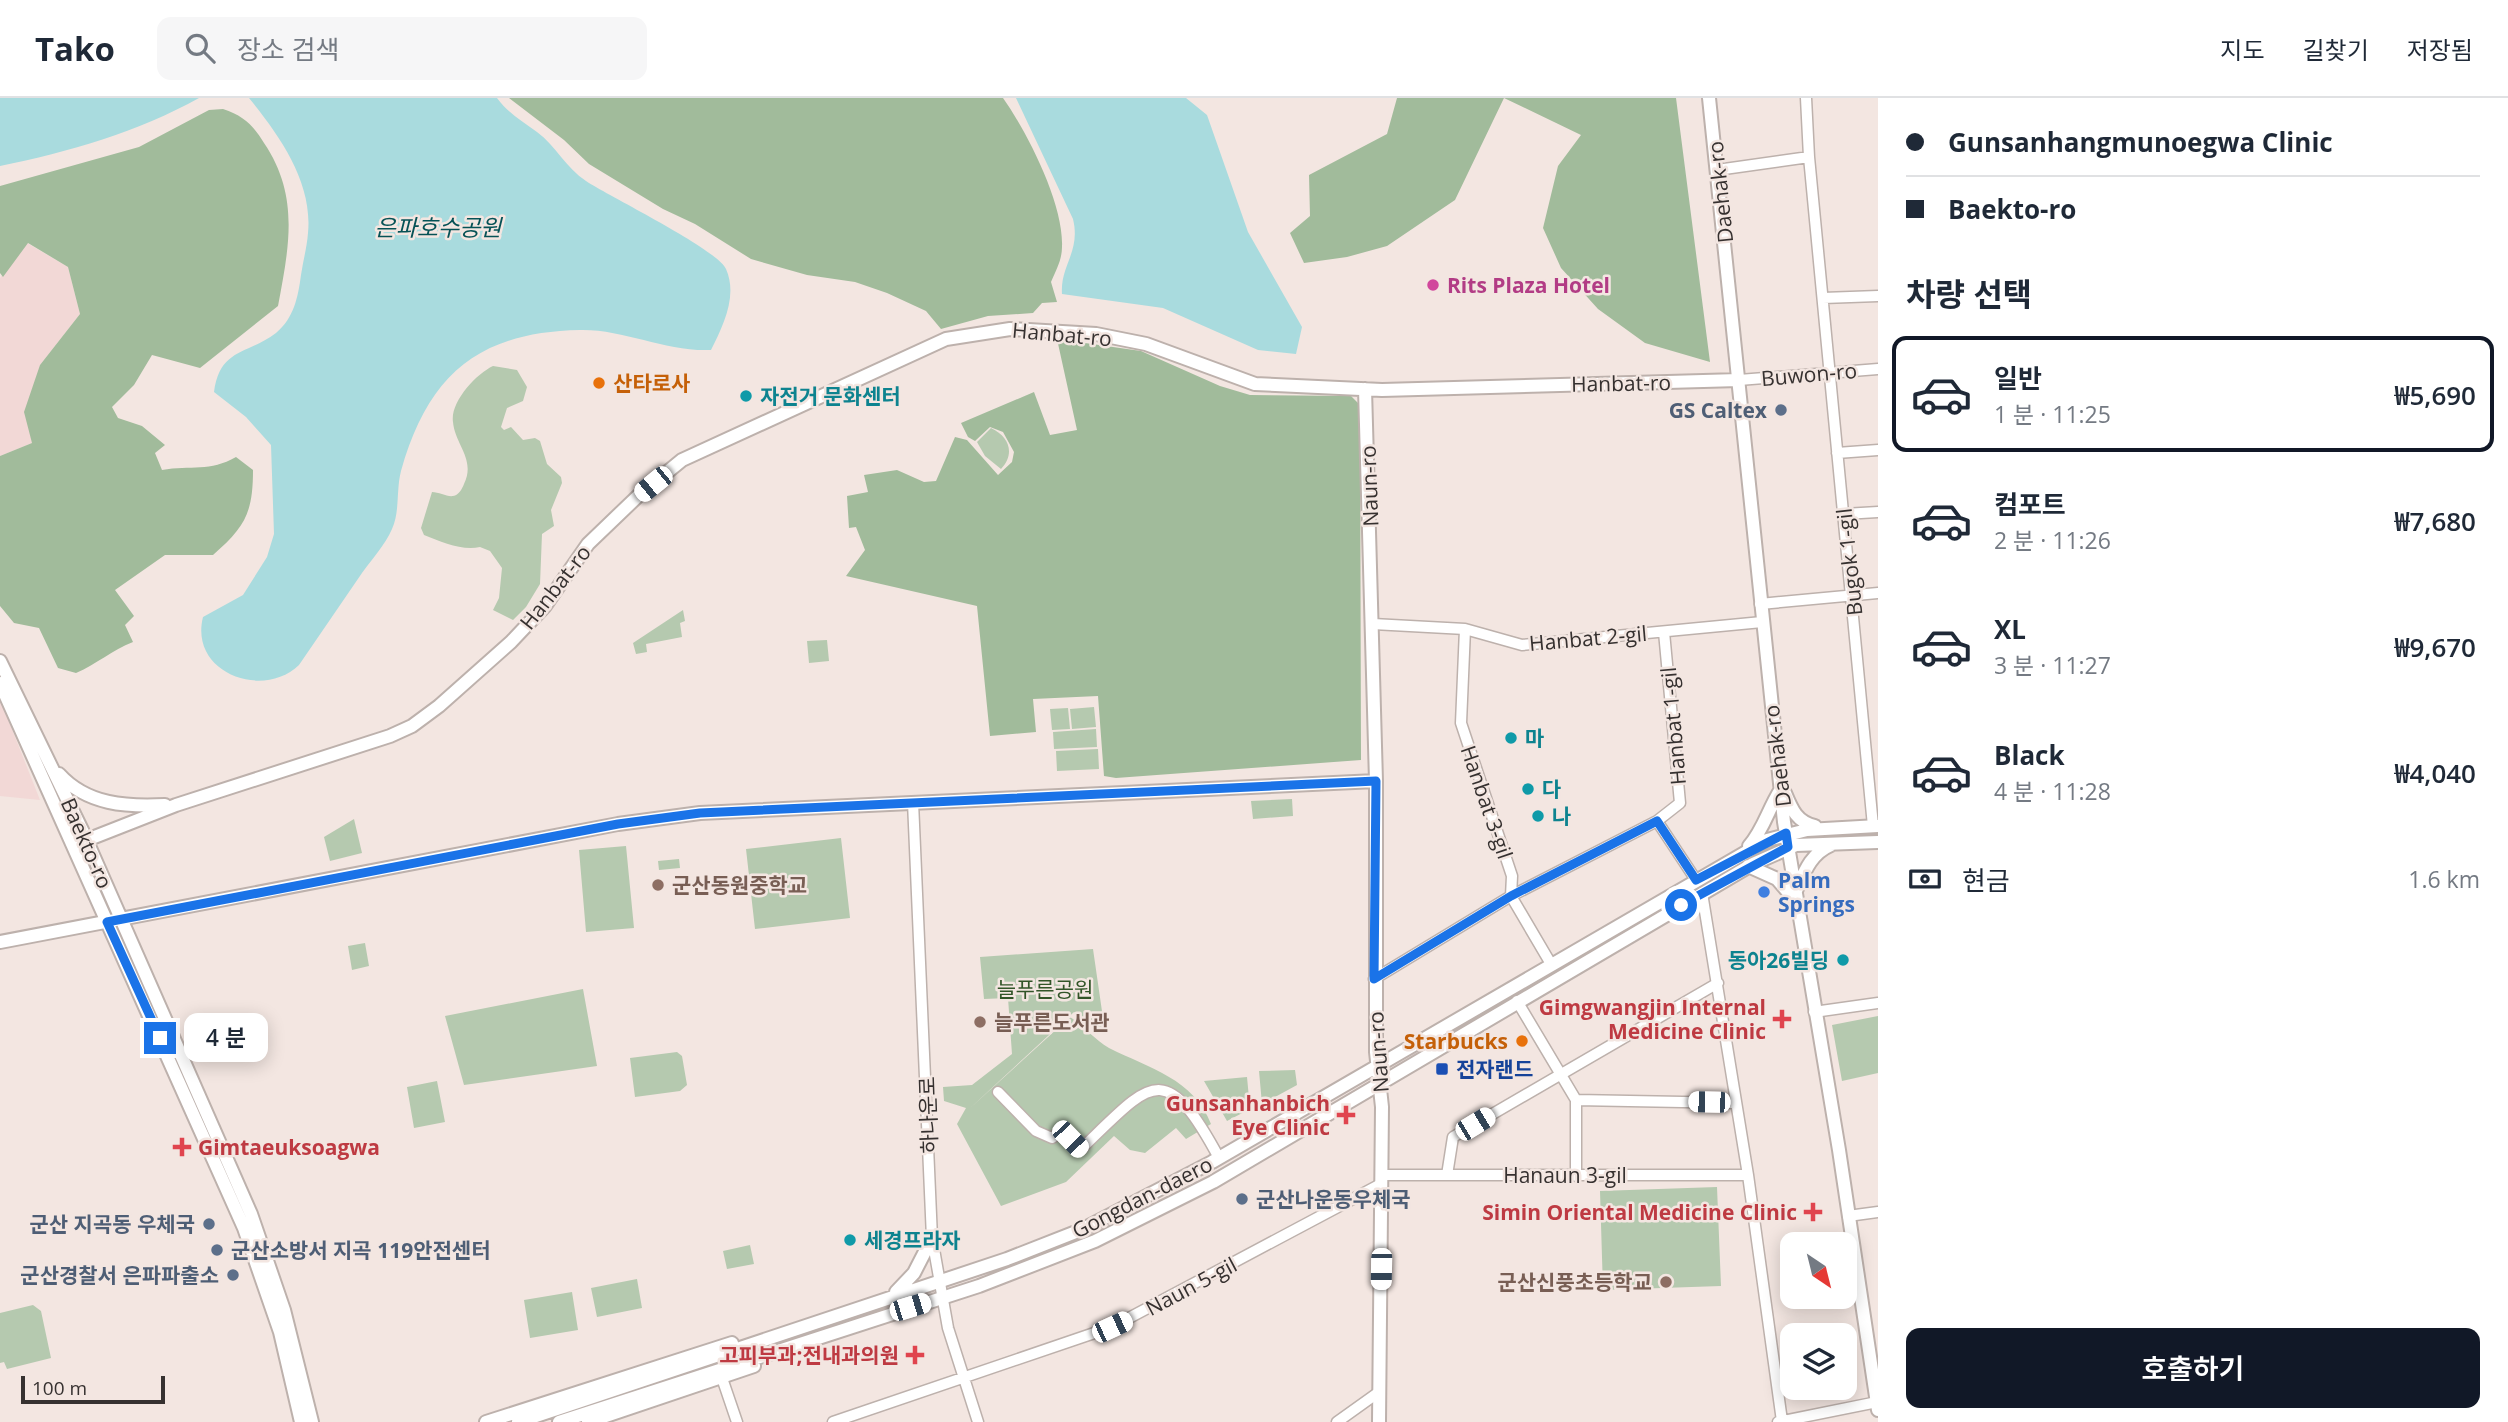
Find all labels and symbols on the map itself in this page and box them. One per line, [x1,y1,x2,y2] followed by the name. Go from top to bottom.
[1701,140,1739,244] street label: Daehak-ro
[375,211,503,243] water label: 은파호수공원
[1447,271,1610,299] place label: Rits Plaza Hotel
[1425,277,1441,293] marker: Rits Plaza Hotel
[1011,316,1113,352] street label: Hanbat-ro
[1760,356,1858,392] street label: Buwon-ro
[1571,368,1671,398] street label: Hanbat-ro
[613,369,690,397] place label: 산타로사
[591,375,607,391] marker: 산타로사
[760,382,901,410] place label: 자전거 문화센터
[738,388,754,404] marker: 자전거 문화센터
[1669,396,1768,424] place label: GS Caltex
[1773,402,1789,418] marker: GS Caltex
[1354,445,1384,527] street label: Naun-ro
[631,463,676,505] car
[1829,507,1869,617] street label: Bugok 1-gil
[513,539,597,635] street label: Hanbat-ro
[1528,619,1648,657] street label: Hanbat 2-gil
[1654,666,1692,786] street label: Hanbat 1-gil
[1757,704,1797,808] street label: Daehak-ro
[1525,724,1544,752] place label: 마
[1503,730,1519,746] marker: 마
[1455,742,1519,862] street label: Hanbat 3-gil
[1542,775,1561,803] place label: 다
[1520,781,1536,797] marker: 다
[55,793,119,893] street label: Baekto-ro
[1552,802,1571,830] place label: 나
[1530,808,1546,824] marker: 나
[1778,866,1855,918] place label: Palm Springs
[672,871,807,899] place label: 군산동원중학교
[650,877,666,893] marker: 군산동원중학교
[1756,884,1772,900] marker: Palm Springs
[1665,889,1697,921] route start
[1728,946,1829,974] place label: 동아26빌딩
[1835,952,1851,968] marker: 동아26빌딩
[997,975,1093,1003] park label: 늘푸른공원
[1539,993,1766,1045] place label: Gimgwangjin Internal Medicine Clinic
[994,1008,1110,1036] place label: 늘푸른도서관
[1772,1009,1792,1029] marker: Gimgwangjin Internal Medicine Clinic
[1361,1011,1395,1093] street label: Naun-ro
[184,1014,268,1062] callout: 4 분
[972,1014,988,1030] marker: 늘푸른도서관
[144,1022,176,1054] route end
[1404,1027,1508,1055] place label: Starbucks
[1514,1033,1530,1049] marker: Starbucks
[1456,1055,1533,1083] place label: 전자랜드
[1434,1061,1450,1077] marker: 전자랜드
[913,1076,943,1154] street label: 하나운로
[1166,1089,1330,1141] place label: Gunsanhanbich Eye Clinic
[1688,1091,1731,1113] car
[1452,1104,1499,1144] car
[1336,1105,1356,1125] marker: Gunsanhanbich Eye Clinic
[1048,1117,1093,1161] car
[198,1133,380,1161] place label: Gimtaeuksoagwa
[172,1137,192,1157] marker: Gimtaeuksoagwa
[1067,1150,1217,1244] street label: Gongdan-daero
[1503,1161,1627,1189] street label: Hanaun 3-gil
[1256,1185,1411,1213] place label: 군산나운동우체국
[1234,1191,1250,1207] marker: 군산나운동우체국
[1482,1198,1797,1226] place label: Simin Oriental Medicine Clinic
[1803,1202,1823,1222] marker: Simin Oriental Medicine Clinic
[30,1210,195,1238] place label: 군산 지곡동 우체국
[201,1216,217,1232] marker: 군산 지곡동 우체국
[864,1226,961,1254] place label: 세경프라자
[842,1232,858,1248] marker: 세경프라자
[1780,1232,1857,1309] north arrow
[231,1236,490,1264] place label: 군산소방서 지곡 119안전센터
[209,1242,225,1258] marker: 군산소방서 지곡 119안전센터
[1371,1248,1392,1290] car
[1141,1250,1241,1322] street label: Naun 5-gil
[20,1261,219,1289] place label: 군산경찰서 은파파출소
[225,1267,241,1283] marker: 군산경찰서 은파파출소
[1497,1268,1652,1296] place label: 군산신풍초등학교
[1658,1274,1674,1290] marker: 군산신풍초등학교
[887,1291,934,1323] car
[1089,1309,1136,1345] car
[719,1341,899,1369] place label: 고피부과;전내과의원
[905,1345,925,1365] marker: 고피부과;전내과의원
[21,1373,164,1405] scale bar

